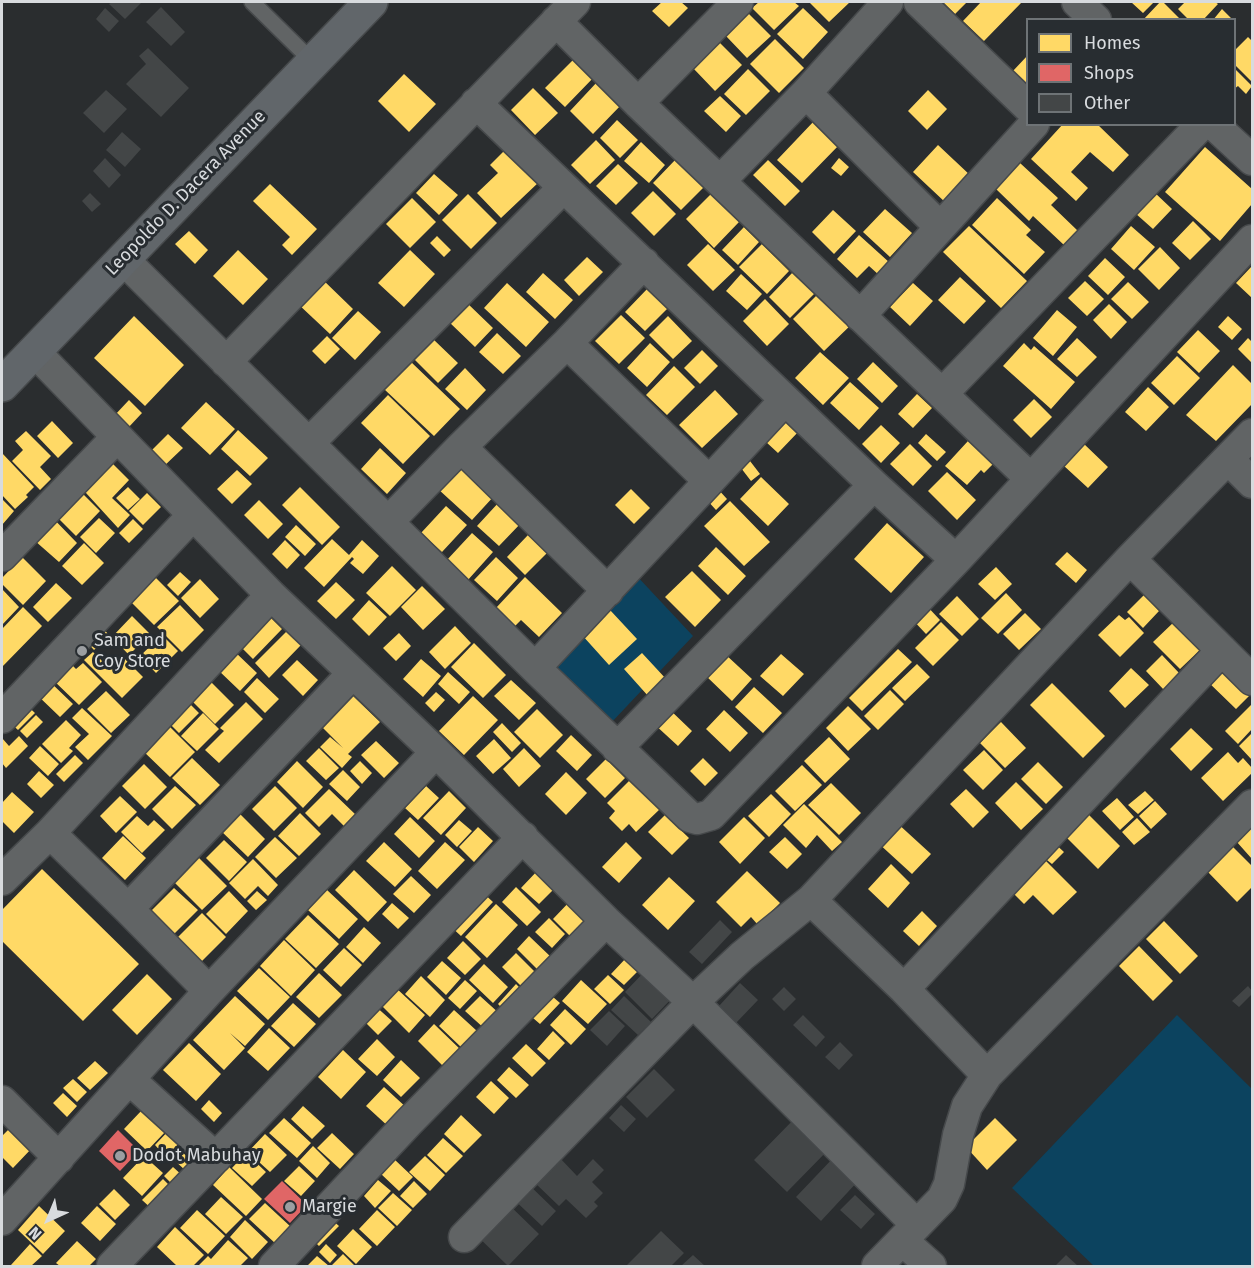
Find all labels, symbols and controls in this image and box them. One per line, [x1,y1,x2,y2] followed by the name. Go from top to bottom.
[1026,18,1236,126] legend
[1084,32,1140,54] text: Homes
[1084,62,1134,84] text: Shops
[1084,92,1130,114] text: Other
[101,106,271,280] street label: Leopoldo D. Dacera Avenue
[94,630,171,672] place label: Sam and Coy Store
[75,644,89,658] marker: Sam and Coy Store
[132,1145,261,1167] place label: Dodot Mabuhay
[113,1149,127,1163] marker: Dodot Mabuhay
[18,1190,78,1250] north arrow
[302,1196,357,1218] place label: Margie
[283,1200,297,1214] marker: Margie
[25,1223,46,1244] text: N

